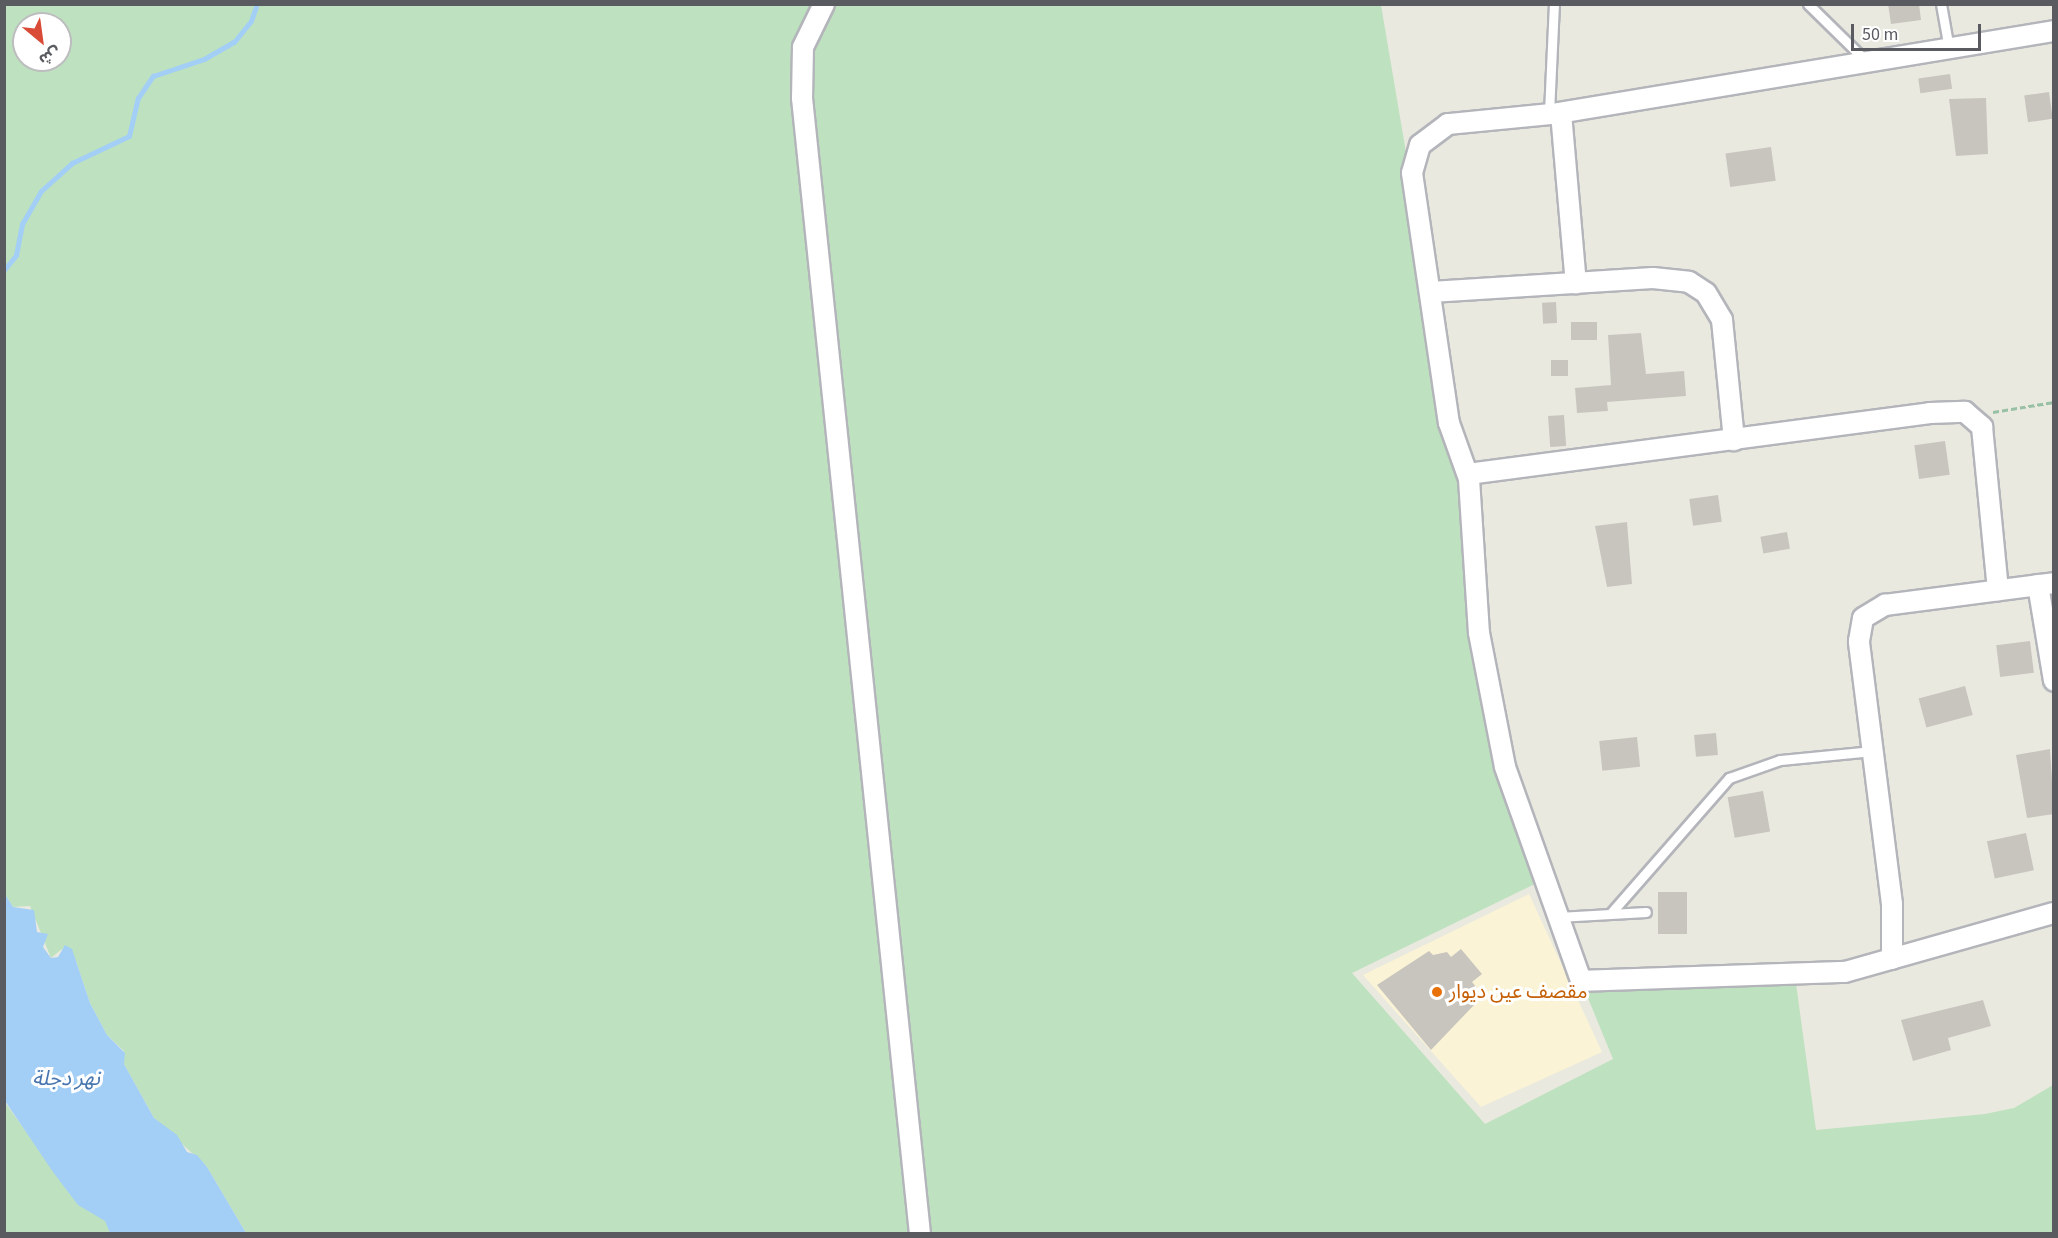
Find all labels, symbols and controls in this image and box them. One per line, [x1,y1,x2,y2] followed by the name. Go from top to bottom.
[12,12,72,72] north arrow
[1854,12,1984,50] scale bar
[1862,22,1898,47] text: 50 m
[35,41,65,71] text: ش
[1449,980,1588,1004] place label: مقصف عين ديوار
[1430,985,1444,999] marker: مقصف عين ديوار
[32,1065,100,1091] water label: نهر دجلة

